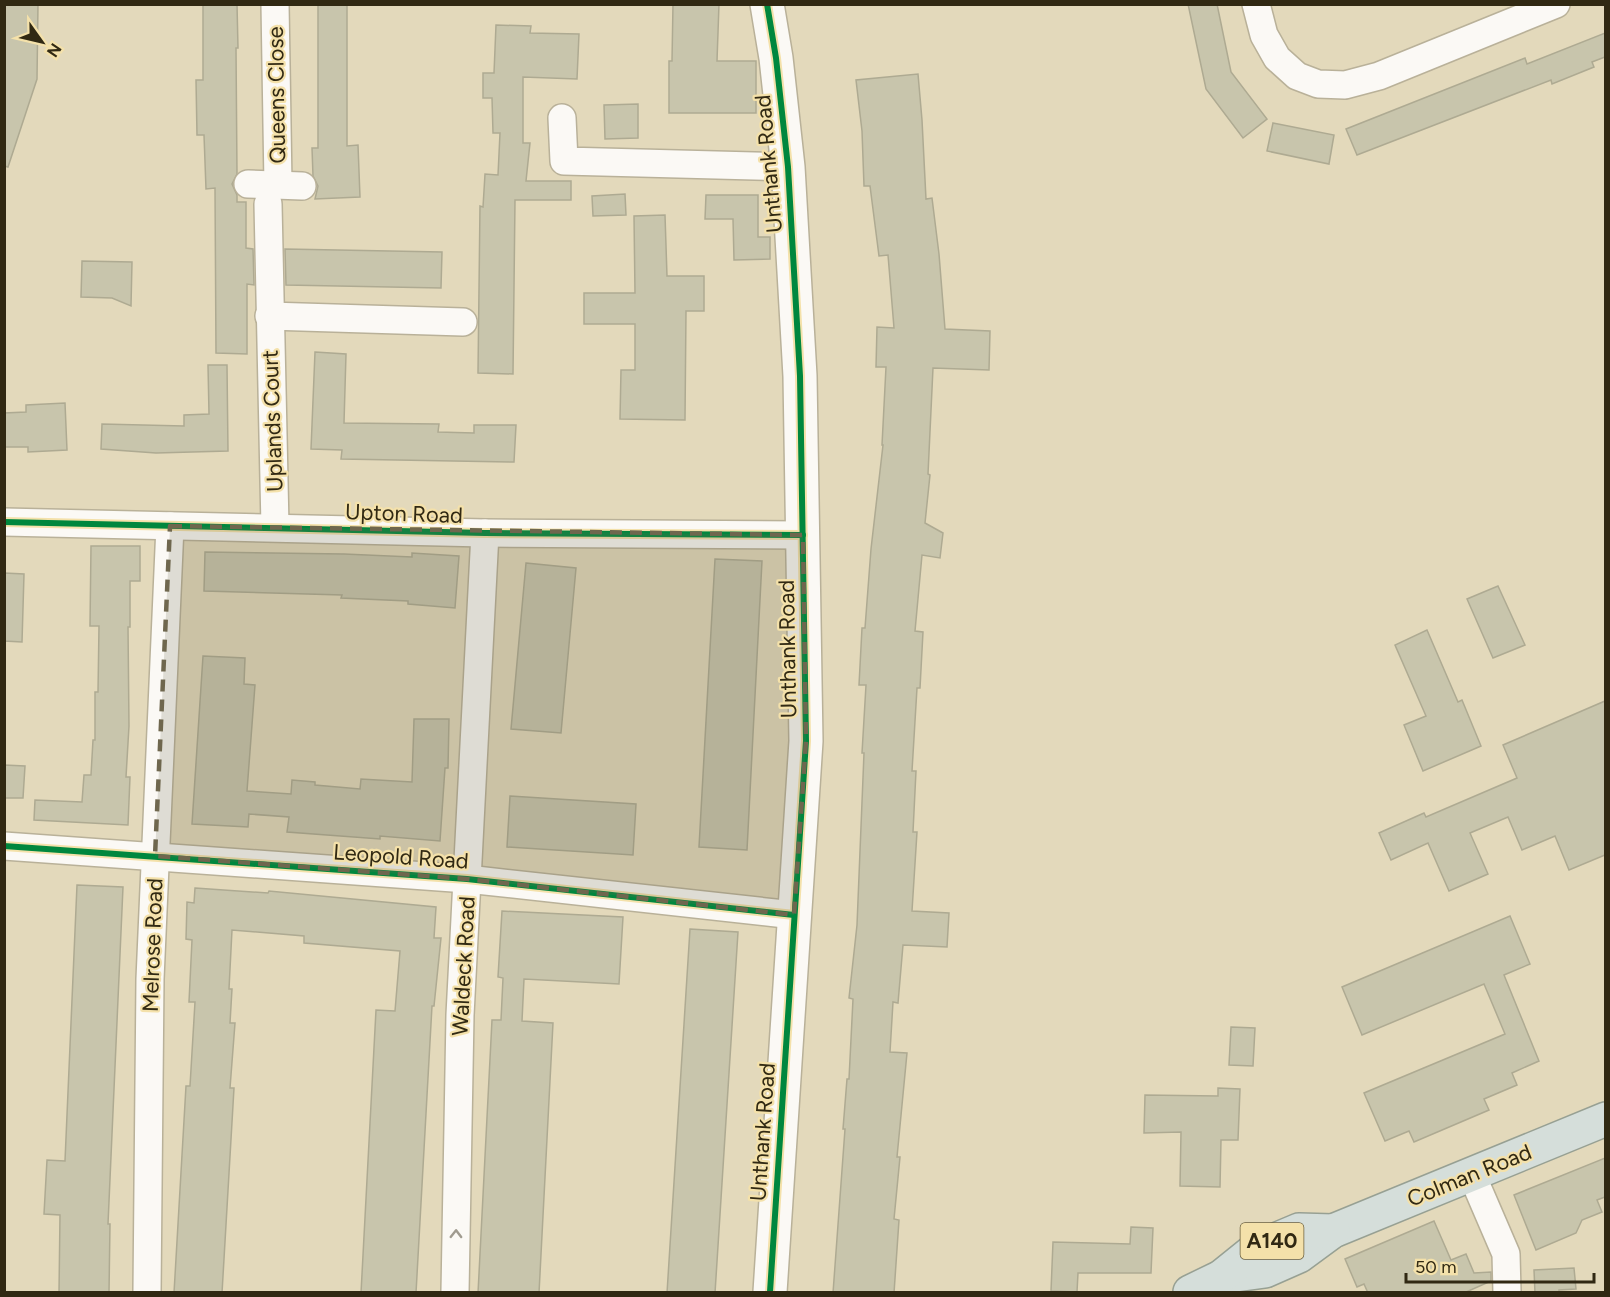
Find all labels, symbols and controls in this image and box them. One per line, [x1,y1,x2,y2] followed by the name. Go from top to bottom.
[12,12,72,72] north arrow
[262,26,291,164] street label: Queens Close
[43,40,65,61] text: N
[749,94,788,234] street label: Unthank Road
[257,349,288,492] street label: Uplands Court
[345,498,463,529] street label: Upton Road
[773,579,802,719] street label: Unthank Road
[332,838,470,875] street label: Leopold Road
[137,878,168,1012] street label: Melrose Road
[446,895,481,1037] street label: Waldeck Road
[744,1062,781,1202] street label: Unthank Road
[1403,1138,1535,1213] street label: Colman Road
[1240,1223,1304,1259] road number: A140
[449,1230,462,1239] one-way arrow
[1406,1246,1594,1284] scale bar
[1415,1256,1457,1278] text: 50 m

